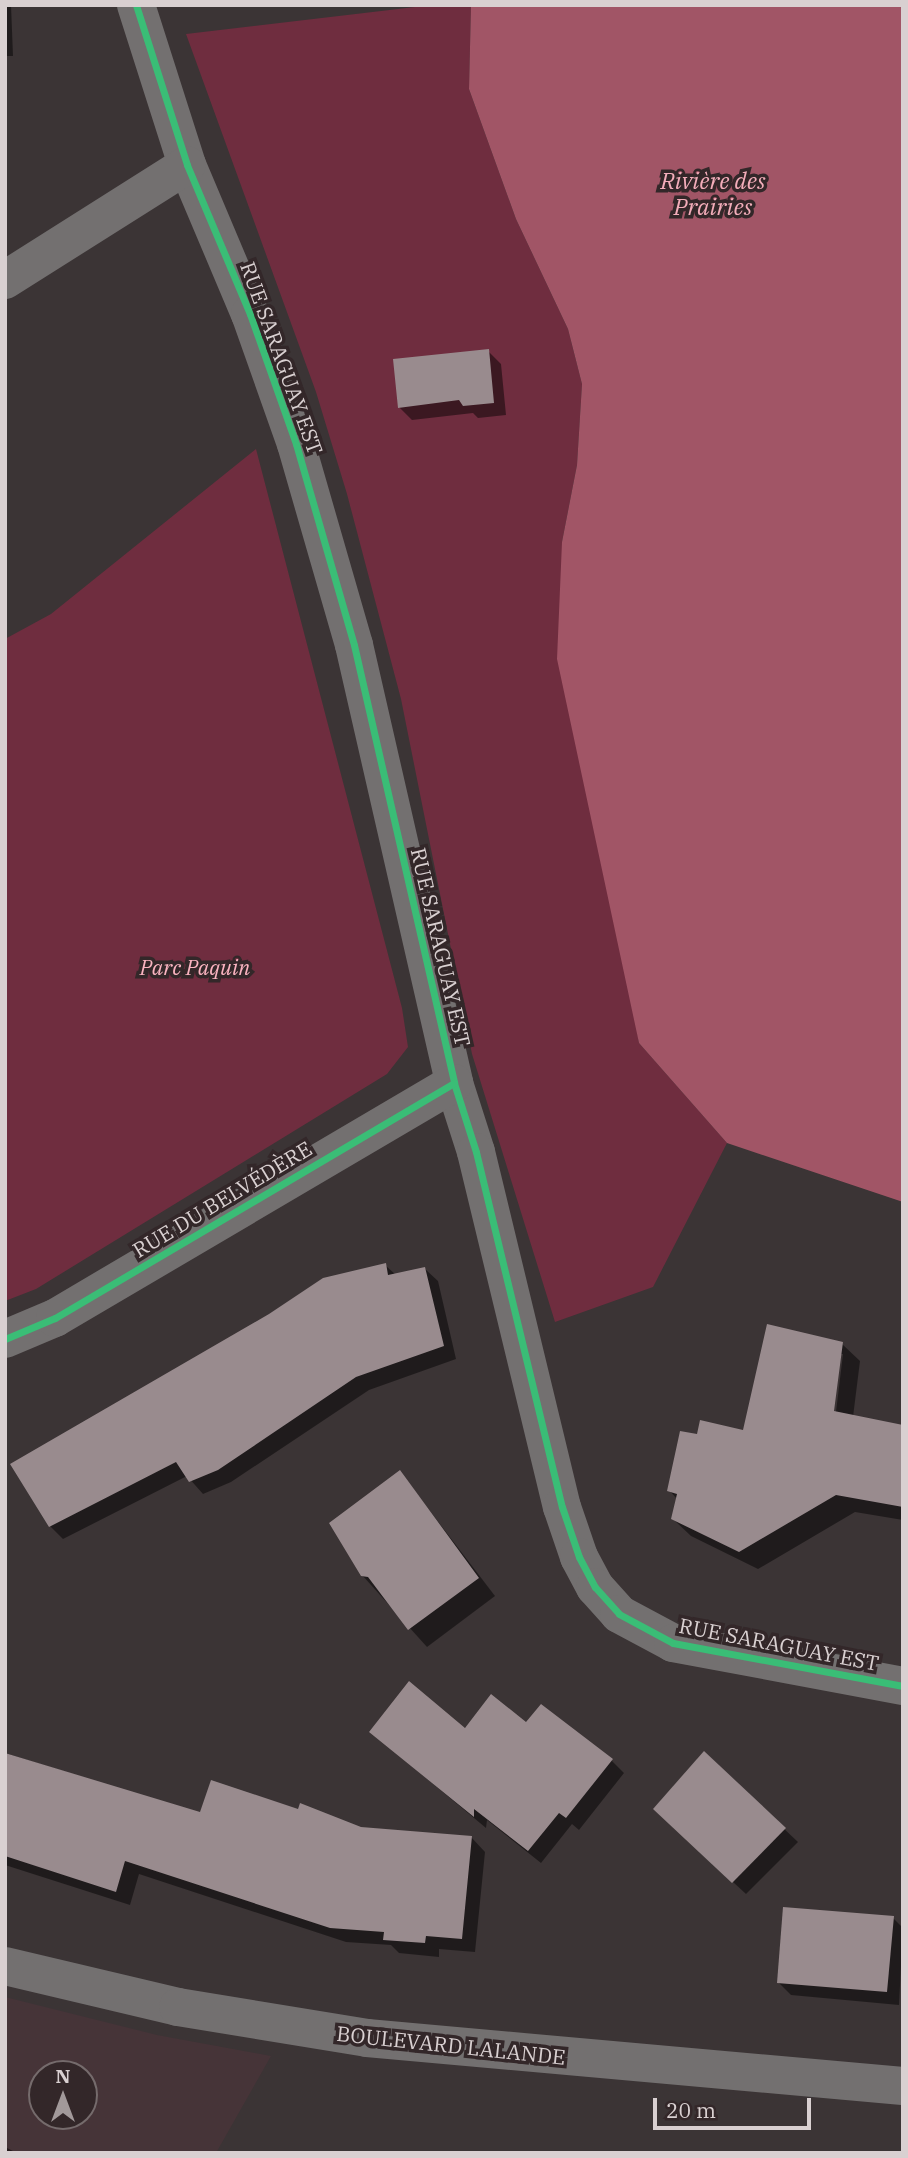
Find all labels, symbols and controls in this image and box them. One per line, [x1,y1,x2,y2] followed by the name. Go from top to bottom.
[660,166,766,220] water label: Rivière des Prairies
[235,258,329,458] street label: RUE SARAGUAY EST
[406,845,476,1049] street label: RUE SARAGUAY EST
[140,954,250,980] park label: Parc Paquin
[128,1136,316,1262] street label: RUE DU BELVÉDÈRE
[677,1612,881,1676] street label: RUE SARAGUAY EST
[335,2020,567,2070] street label: BOULEVARD LALANDE
[28,2060,98,2130] north arrow
[55,2064,71,2088] text: N
[656,2084,814,2128] scale bar
[666,2096,716,2124] text: 20 m

